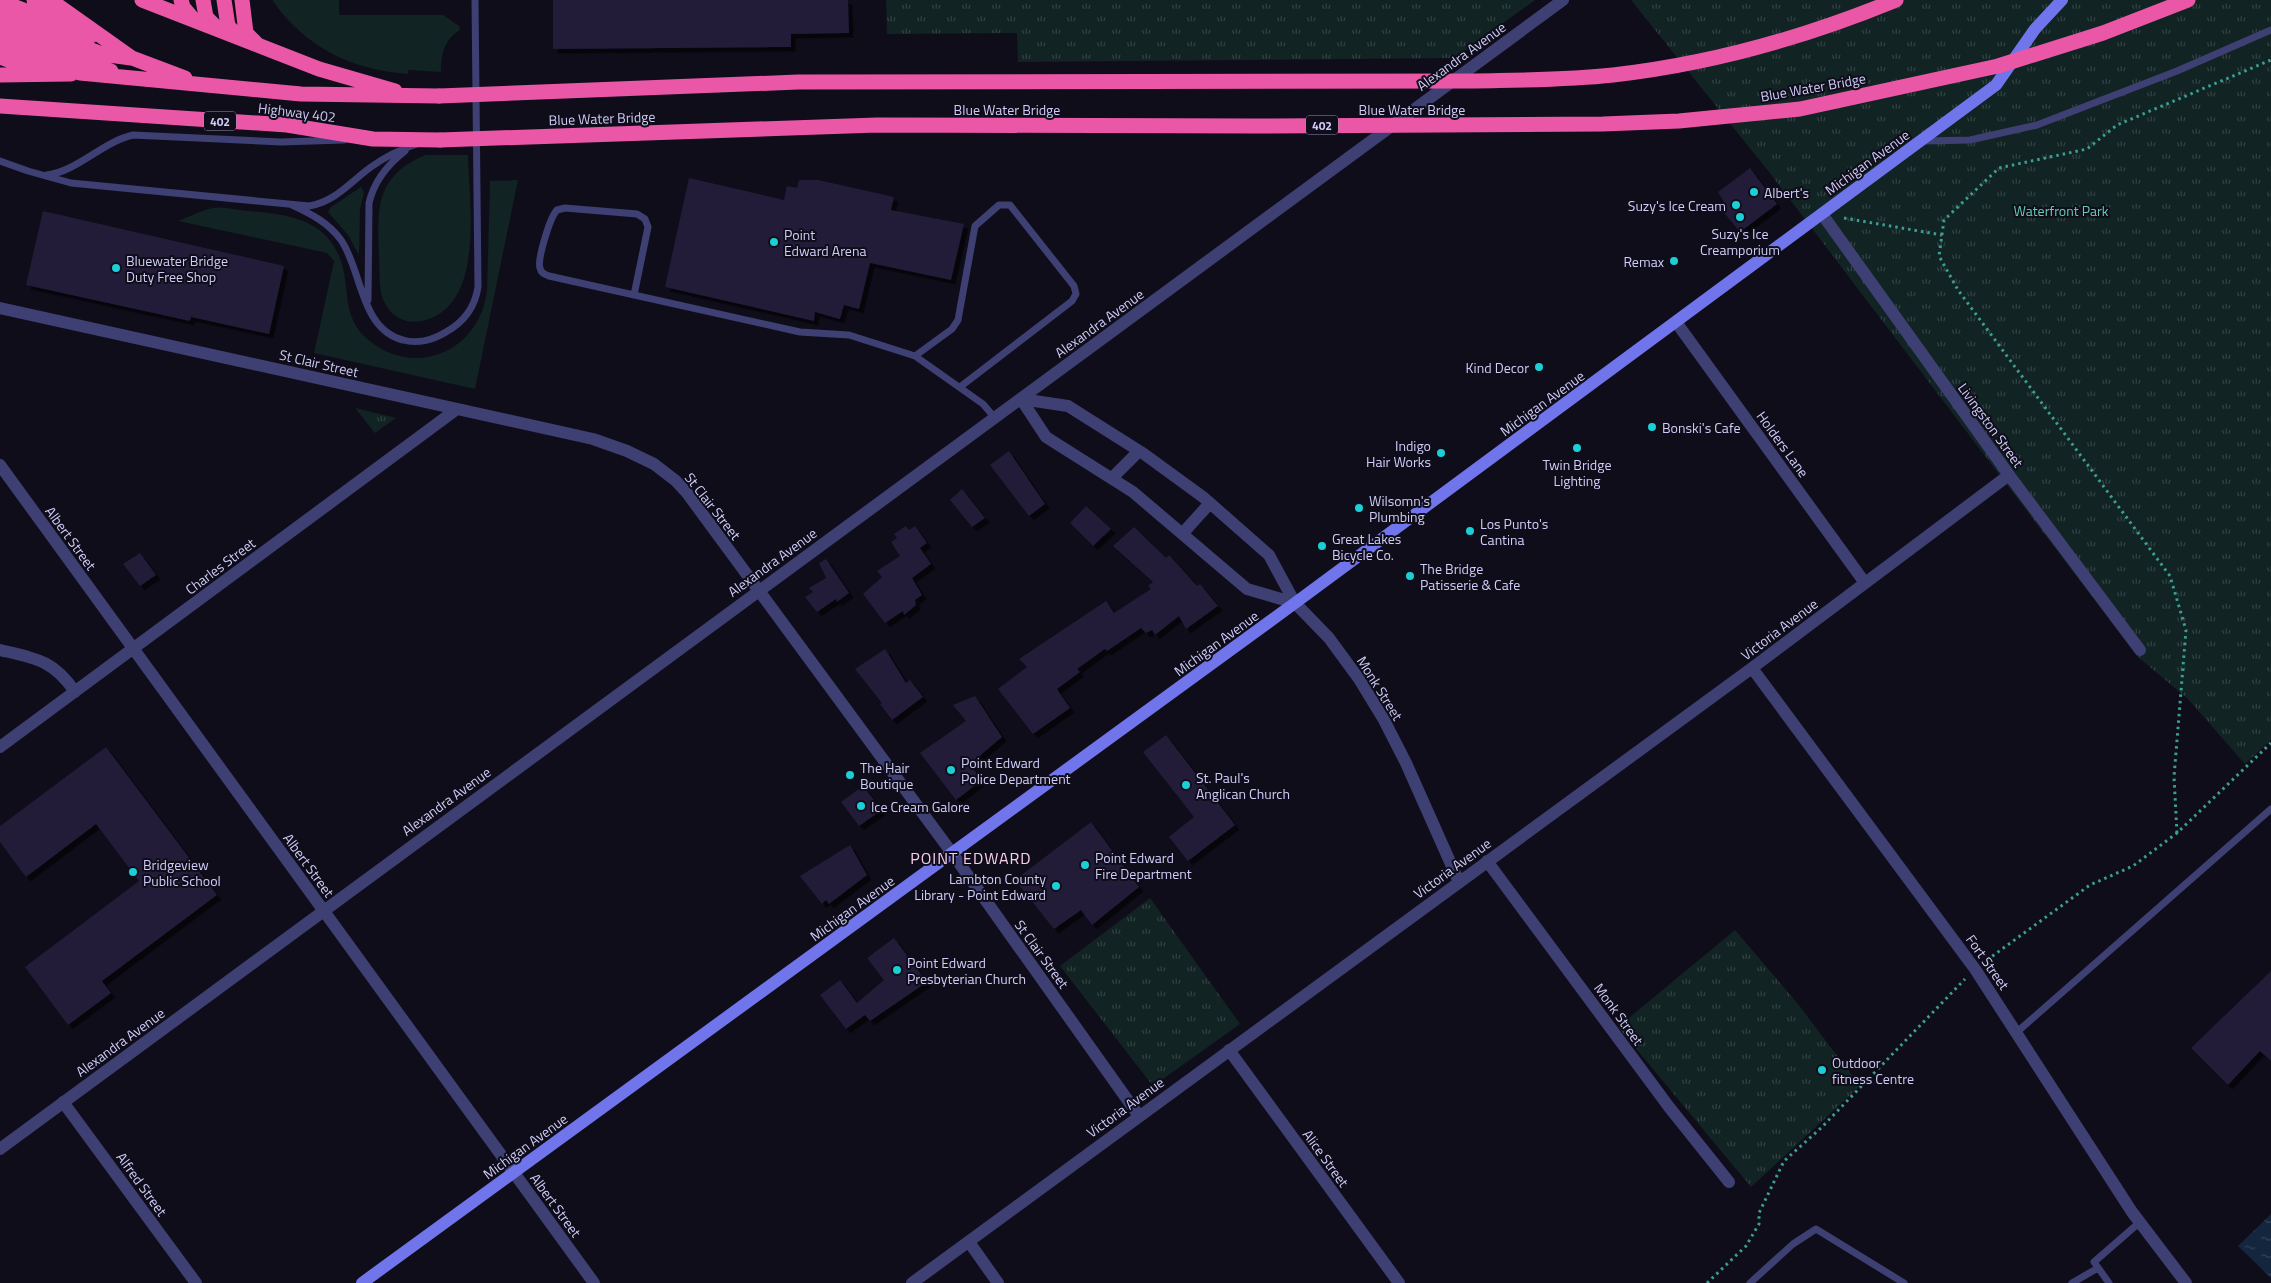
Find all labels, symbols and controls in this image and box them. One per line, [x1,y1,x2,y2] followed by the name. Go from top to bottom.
[1412,16,1510,96] street label: Alexandra Avenue
[1759,67,1867,107] street label: Blue Water Bridge
[257,97,337,127] street label: Highway 402
[954,99,1060,120] street label: Blue Water Bridge
[1359,99,1465,120] street label: Blue Water Bridge
[548,106,656,130] street label: Blue Water Bridge
[204,112,236,130] road number: 402
[1306,116,1338,134] road number: 402
[1820,124,1914,200] street label: Michigan Avenue
[1764,182,1809,203] place label: Albert's
[1748,186,1760,198] marker: Albert's
[1628,195,1726,216] place label: Suzy's Ice Cream
[1730,199,1742,211] marker: Suzy's Ice Cream
[2013,200,2109,221] park label: Waterfront Park
[1734,211,1746,223] marker: Suzy's Ice Creamporium
[1700,223,1780,260] place label: Suzy's Ice Creamporium
[784,224,866,261] place label: Point Edward Arena
[768,236,780,248] marker: Point Edward Arena
[126,250,228,287] place label: Bluewater Bridge Duty Free Shop
[1623,251,1665,272] place label: Remax
[1668,255,1680,267] marker: Remax
[110,262,122,274] marker: Bluewater Bridge Duty Free Shop
[1050,283,1148,363] street label: Alexandra Avenue
[277,344,361,382] street label: St Clair Street
[1466,357,1529,378] place label: Kind Decor
[1533,361,1545,373] marker: Kind Decor
[1495,365,1589,441] street label: Michigan Avenue
[1953,378,2029,472] street label: Livingston Street
[1752,407,1814,481] street label: Holders Lane
[1662,417,1740,438] place label: Bonski's Cafe
[1646,421,1658,433] marker: Bonski's Cafe
[1366,435,1431,472] place label: Indigo Hair Works
[1571,442,1583,454] marker: Twin Bridge Lighting
[1435,447,1447,459] marker: Indigo Hair Works
[1543,454,1611,491] place label: Twin Bridge Lighting
[680,468,746,544] street label: St Clair Street
[1369,490,1430,527] place label: Wilsomn's Plumbing
[40,502,102,575] street label: Albert Street
[1353,502,1365,514] marker: Wilsomn's Plumbing
[1480,513,1548,550] place label: Los Punto's Cantina
[723,522,821,602] street label: Alexandra Avenue
[1464,525,1476,537] marker: Los Punto's Cantina
[1332,528,1401,565] place label: Great Lakes Bicycle Co.
[181,533,260,599] street label: Charles Street
[1316,540,1328,552] marker: Great Lakes Bicycle Co.
[1420,558,1520,595] place label: The Bridge Patisserie & Cafe
[1404,570,1416,582] marker: The Bridge Patisserie & Cafe
[1736,593,1822,665] street label: Victoria Avenue
[1169,605,1263,681] street label: Michigan Avenue
[1352,652,1408,724] street label: Monk Street
[961,752,1071,789] place label: Point Edward Police Department
[860,757,913,794] place label: The Hair Boutique
[397,761,495,841] street label: Alexandra Avenue
[945,764,957,776] marker: Point Edward Police Department
[1196,767,1290,804] place label: St. Paul's Anglican Church
[844,769,856,781] marker: The Hair Boutique
[1180,779,1192,791] marker: St. Paul's Anglican Church
[871,796,970,817] place label: Ice Cream Galore
[855,800,867,812] marker: Ice Cream Galore
[278,829,340,902] street label: Albert Street
[1409,833,1495,903] street label: Victoria Avenue
[910,846,1032,870] district label: POINT EDWARD
[1095,847,1192,884] place label: Point Edward Fire Department
[143,854,221,891] place label: Bridgeview Public School
[1079,859,1091,871] marker: Point Edward Fire Department
[127,866,139,878] marker: Bridgeview Public School
[914,868,1046,905] place label: Lambton County Library - Point Edward
[805,870,899,946] street label: Michigan Avenue
[1050,880,1062,892] marker: Lambton County Library - Point Edward
[1010,915,1074,993] street label: St Clair Street
[1961,930,2015,994] street label: Fort Street
[907,952,1026,989] place label: Point Edward Presbyterian Church
[891,964,903,976] marker: Point Edward Presbyterian Church
[1589,979,1649,1050] street label: Monk Street
[71,1002,169,1082] street label: Alexandra Avenue
[1832,1052,1914,1089] place label: Outdoor fitness Centre
[1816,1064,1828,1076] marker: Outdoor fitness Centre
[1082,1072,1168,1142] street label: Victoria Avenue
[478,1108,572,1184] street label: Michigan Avenue
[1298,1125,1354,1191] street label: Alice Street
[112,1148,172,1220] street label: Alfred Street
[525,1169,587,1242] street label: Albert Street

